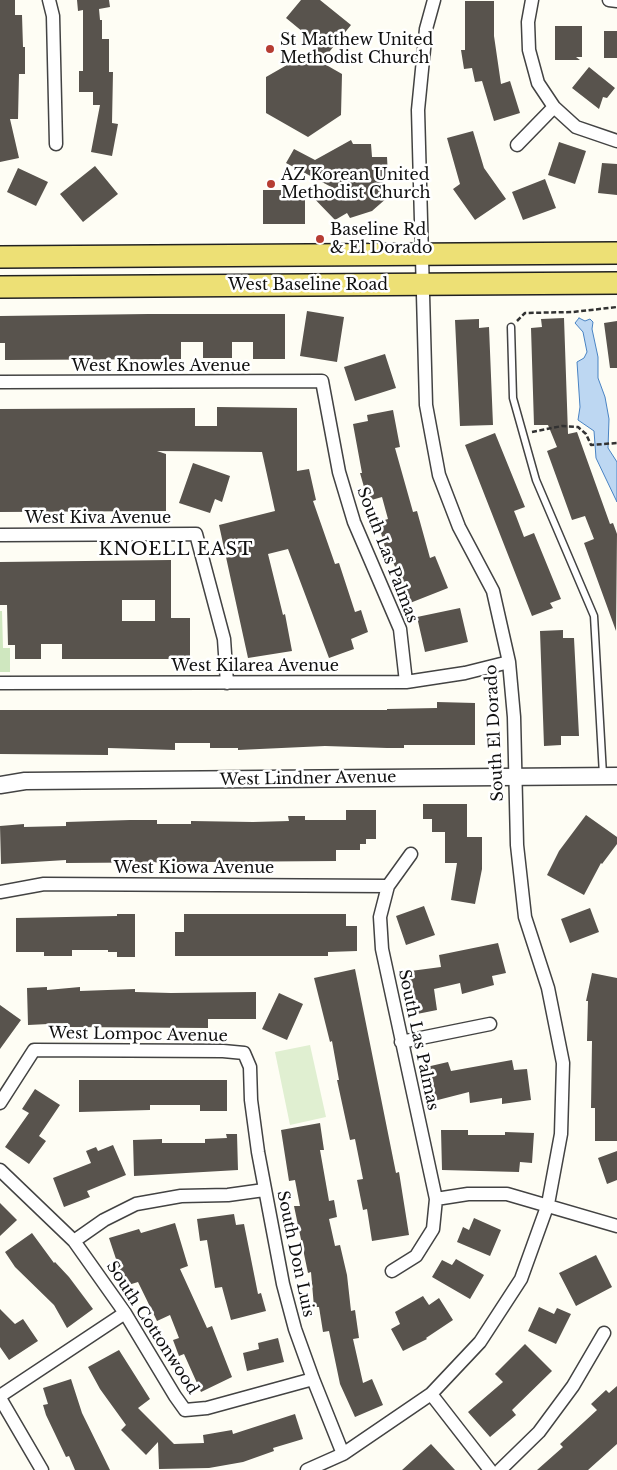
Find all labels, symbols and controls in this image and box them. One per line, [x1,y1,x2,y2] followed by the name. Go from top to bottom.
[280,30,433,68] place label: St Matthew United Methodist Church
[264,43,276,55] marker: St Matthew United Methodist Church
[281,165,430,203] place label: AZ Korean United Methodist Church
[265,178,277,190] marker: AZ Korean United Methodist Church
[330,220,432,258] place label: Baseline Rd & El Dorado
[314,233,326,245] marker: Baseline Rd & El Dorado
[228,275,388,295] street label: West Baseline Road
[72,356,250,376] street label: West Knowles Avenue
[352,484,422,626] street label: South Las Palmas
[25,508,171,528] street label: West Kiva Avenue
[97,539,255,561] district label: KNOELL EAST
[171,656,339,676] street label: West Kilarea Avenue
[482,664,508,802] street label: South El Dorado
[219,768,397,790] street label: West Lindner Avenue
[114,858,274,878] street label: West Kiowa Avenue
[394,968,442,1112] street label: South Las Palmas
[48,1024,228,1046] street label: West Lompoc Avenue
[272,1189,318,1319] street label: South Don Luis
[102,1258,202,1398] street label: South Cottonwood

